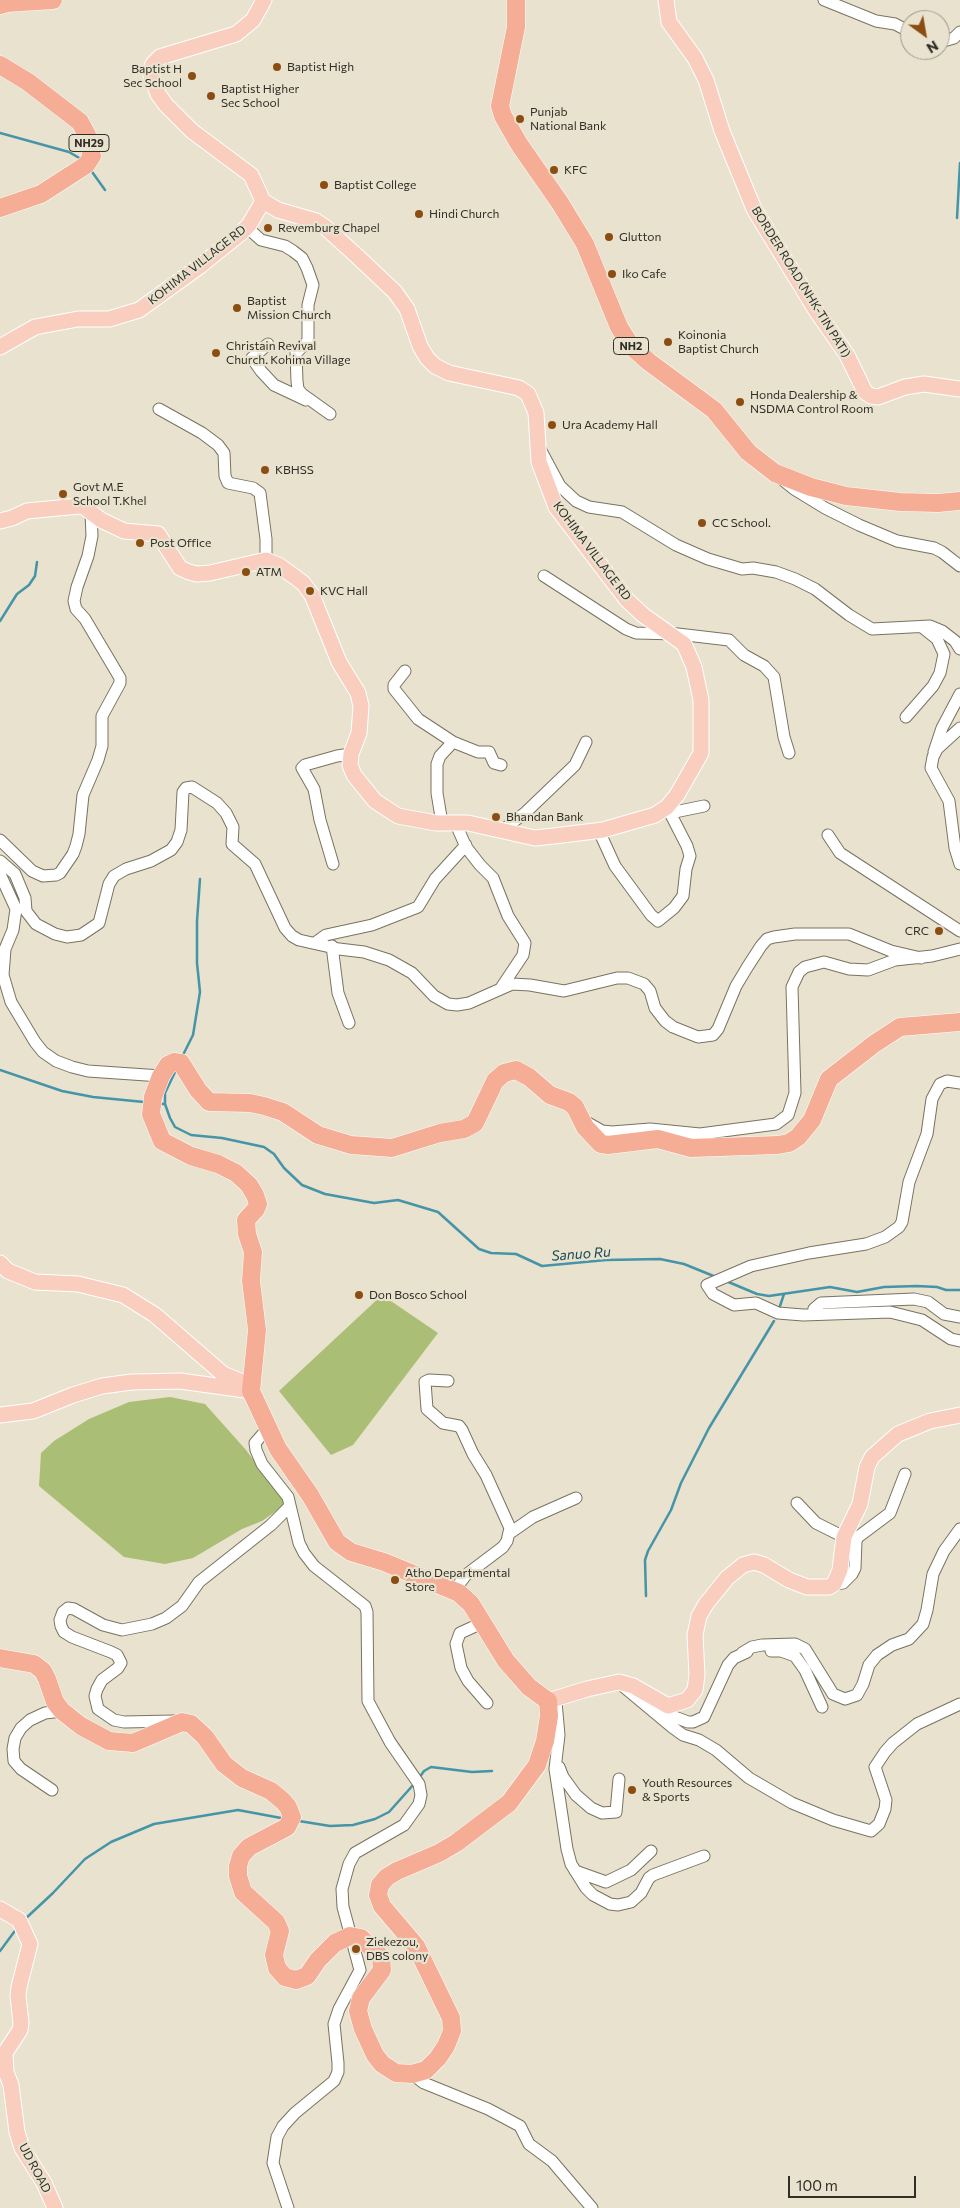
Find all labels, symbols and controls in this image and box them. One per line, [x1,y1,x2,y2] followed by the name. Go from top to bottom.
[900,10,950,60] north arrow
[924,37,942,57] text: N
[287,60,354,74] place label: Baptist High
[271,61,283,73] marker: Baptist High
[123,62,182,90] place label: Baptist H Sec School
[186,70,198,82] marker: Baptist H Sec School
[221,82,299,110] place label: Baptist Higher Sec School
[205,90,217,102] marker: Baptist Higher Sec School
[530,105,606,133] place label: Punjab National Bank
[514,113,526,125] marker: Punjab National Bank
[69,134,109,152] road number: NH29
[564,163,587,177] place label: KFC
[548,164,560,176] marker: KFC
[334,178,416,192] place label: Baptist College
[318,179,330,191] marker: Baptist College
[748,204,854,360] street label: BORDER ROAD (NHK-TIN PATI)
[429,207,499,221] place label: Hindi Church
[413,208,425,220] marker: Hindi Church
[278,221,380,235] place label: Revemburg Chapel
[145,222,249,308] street label: KOHIMA VILLAGE RD
[262,222,274,234] marker: Revemburg Chapel
[619,230,661,244] place label: Glutton
[603,231,615,243] marker: Glutton
[622,267,666,281] place label: Iko Cafe
[606,268,618,280] marker: Iko Cafe
[247,294,331,322] place label: Baptist Mission Church
[231,302,243,314] marker: Baptist Mission Church
[678,328,759,356] place label: Koinonia Baptist Church
[662,336,674,348] marker: Koinonia Baptist Church
[614,338,648,354] road number: NH2
[226,339,351,367] place label: Christain Revival Church. Kohima Village
[210,347,222,359] marker: Christain Revival Church. Kohima Village
[750,388,874,416] place label: Honda Dealership & NSDMA Control Room
[734,396,746,408] marker: Honda Dealership & NSDMA Control Room
[562,418,658,432] place label: Ura Academy Hall
[546,419,558,431] marker: Ura Academy Hall
[275,463,314,477] place label: KBHSS
[259,464,271,476] marker: KBHSS
[73,480,146,508] place label: Govt M.E School T.Khel
[57,488,69,500] marker: Govt M.E School T.Khel
[550,499,634,603] street label: KOHIMA VILLAGE RD
[712,516,771,530] place label: CC School.
[696,517,708,529] marker: CC School.
[150,536,211,550] place label: Post Office
[134,537,146,549] marker: Post Office
[256,565,282,579] place label: ATM
[240,566,252,578] marker: ATM
[320,584,368,598] place label: KVC Hall
[304,585,316,597] marker: KVC Hall
[506,810,584,824] place label: Bhandan Bank
[490,811,502,823] marker: Bhandan Bank
[905,924,929,938] place label: CRC
[933,925,945,937] marker: CRC
[551,1244,611,1264] water label: Sanuo Ru
[369,1288,467,1302] place label: Don Bosco School
[353,1289,365,1301] marker: Don Bosco School
[405,1566,510,1594] place label: Atho Departmental Store
[389,1574,401,1586] marker: Atho Departmental Store
[642,1776,732,1804] place label: Youth Resources & Sports
[626,1784,638,1796] marker: Youth Resources & Sports
[366,1935,428,1963] place label: Ziekezou, DBS colony
[350,1943,362,1955] marker: Ziekezou, DBS colony
[16,2141,54,2195] street label: UD ROAD
[790,2166,918,2198] scale bar
[796,2176,838,2194] text: 100 m

